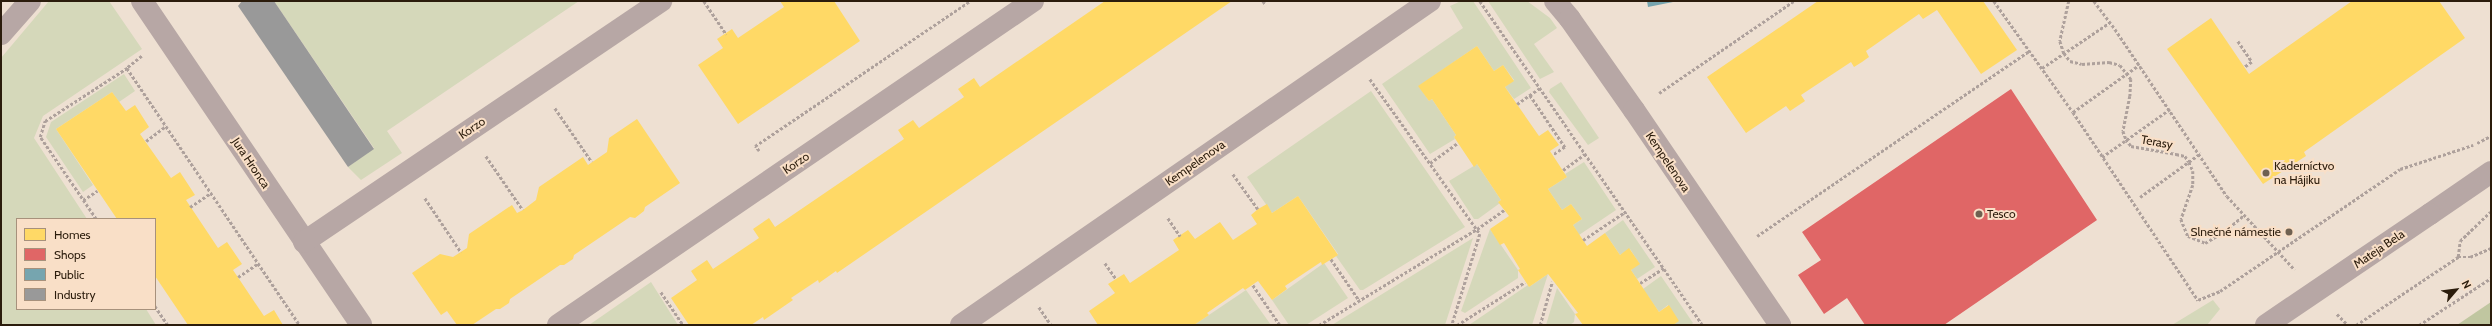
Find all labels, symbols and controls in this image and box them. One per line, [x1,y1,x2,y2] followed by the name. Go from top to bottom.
[456,114,488,142] street label: Korzo
[1643,129,1693,195] street label: Kempelenova
[2140,132,2174,152] street label: Terasy
[229,135,273,191] street label: Jura Hronca
[1162,137,1228,189] street label: Kempelenova
[780,149,812,177] street label: Korzo
[2274,159,2334,187] place label: Kaderníctvo na Hájiku
[2261,168,2271,178] marker: Kaderníctvo na Hájiku
[1987,207,2016,221] place label: Tesco
[1974,209,1984,219] marker: Tesco
[16,218,156,310] legend
[2191,225,2281,239] place label: Slnečné námestie
[54,227,91,242] text: Homes
[2284,227,2294,237] marker: Slnečné námestie
[2351,227,2407,271] street label: Mateja Bela
[54,247,86,262] text: Shops
[54,267,85,282] text: Public
[2436,270,2476,310] north arrow
[2459,278,2475,291] text: N
[54,287,95,302] text: Industry

